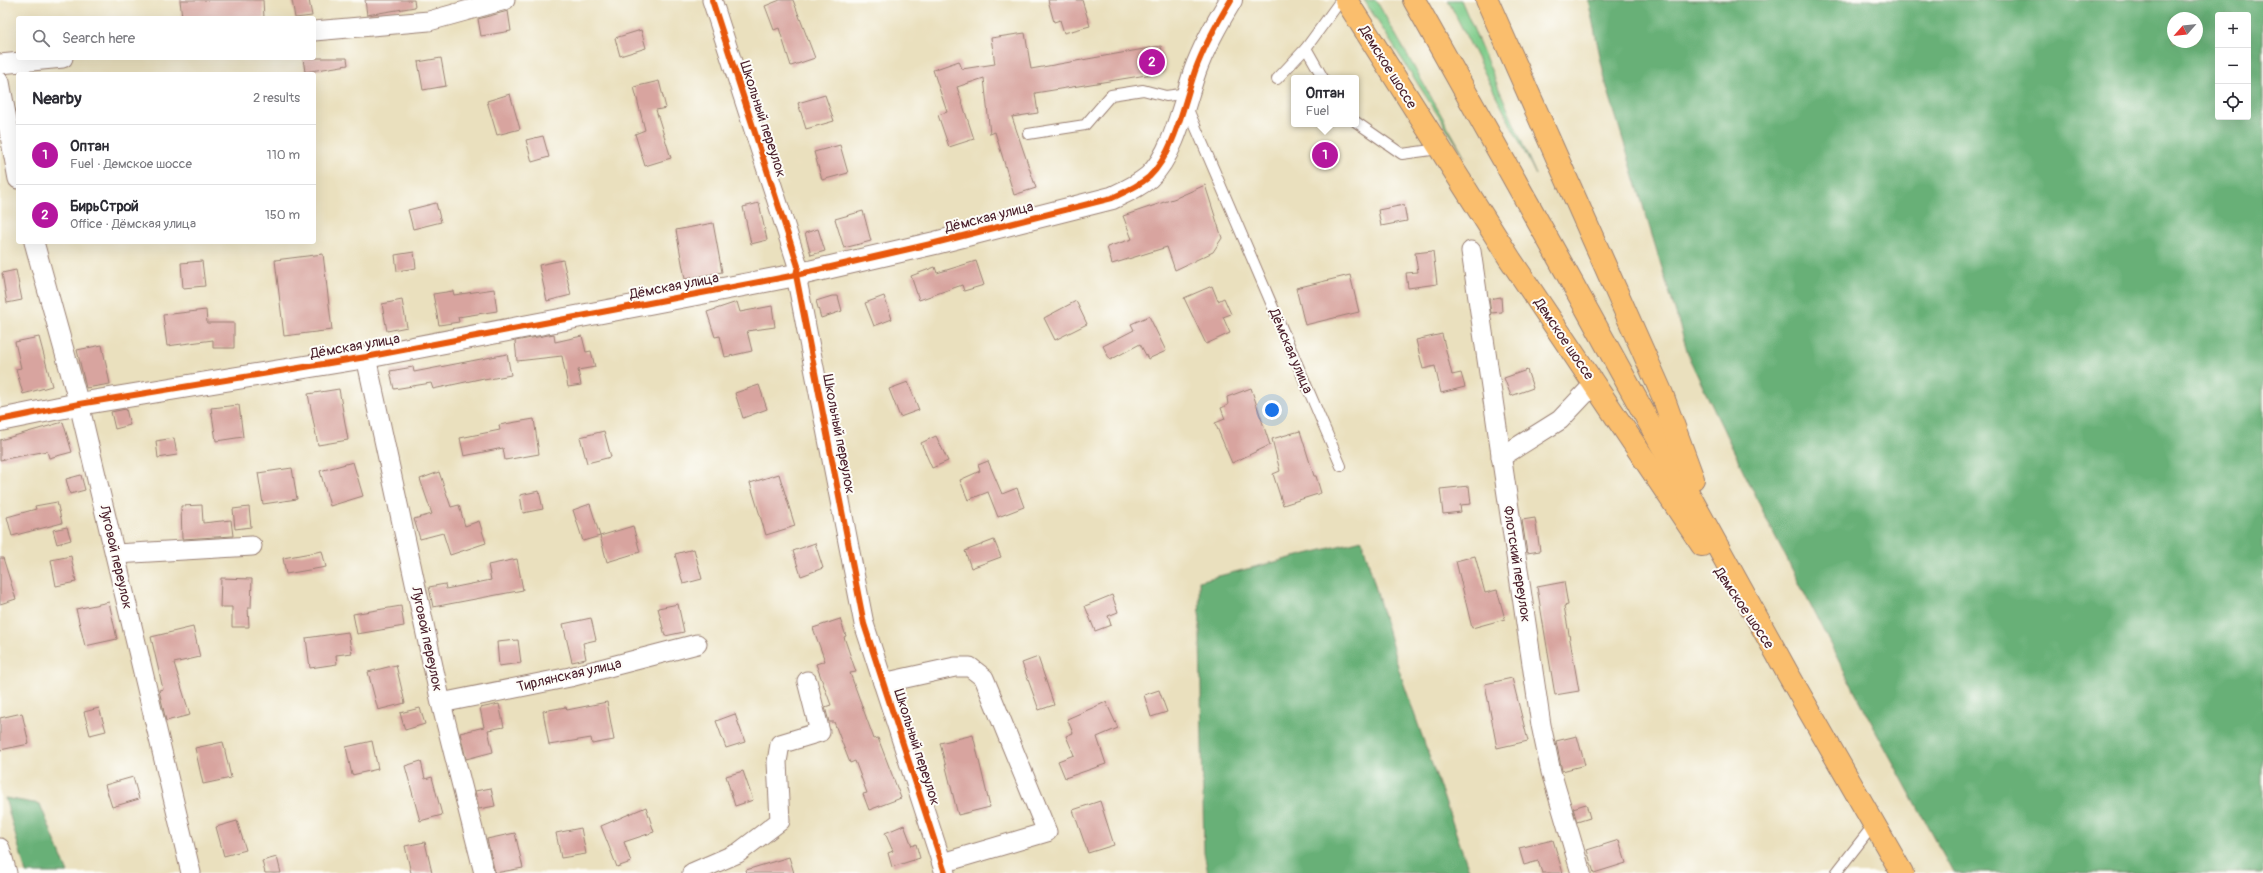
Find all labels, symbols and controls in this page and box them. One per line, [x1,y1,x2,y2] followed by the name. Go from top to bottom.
[2167,12,2203,48] north arrow
[2215,12,2251,120] map controls
[2215,12,2251,48] button: +
[16,16,316,60] search box
[1355,21,1420,112] street label: Демское шоссе
[30,27,52,49] icon: search
[62,29,135,48] text: Search here
[1139,47,1165,77] pin: 2
[2215,48,2251,84] button: −
[736,59,790,179] street label: Школьный переулок
[1291,75,1359,127] popup
[1305,84,1345,103] text: Оптан
[2215,84,2251,120] button: locate
[32,88,81,109] text: Nearby
[253,90,300,106] text: 2 results
[1305,103,1329,119] text: Fuel
[70,137,109,156] text: Оптан
[1312,140,1338,170] pin: 1
[42,147,48,163] text: 1
[267,147,300,163] text: 110 m
[70,156,192,172] text: Fuel · Демское шоссе
[70,197,139,216] text: БирьСтрой
[942,198,1035,236] street label: Дёмская улица
[41,207,49,223] text: 2
[265,207,300,223] text: 150 m
[70,216,196,232] text: Office · Дёмская улица
[627,269,720,303] street label: Дёмская улица
[1530,294,1598,383] street label: Демское шоссе
[1265,305,1317,396] street label: Дёмская улица
[308,330,401,362] street label: Дёмская улица
[819,373,859,495] street label: Школьный переулок
[1262,400,1282,420] your location
[96,502,136,611] street label: Луговой переулок
[1499,505,1535,623] street label: Флотский переулок
[1710,563,1778,652] street label: Демское шоссе
[407,584,446,693] street label: Луговой переулок
[515,655,623,695] street label: Тирлянская улица
[890,687,944,807] street label: Школьный переулок

